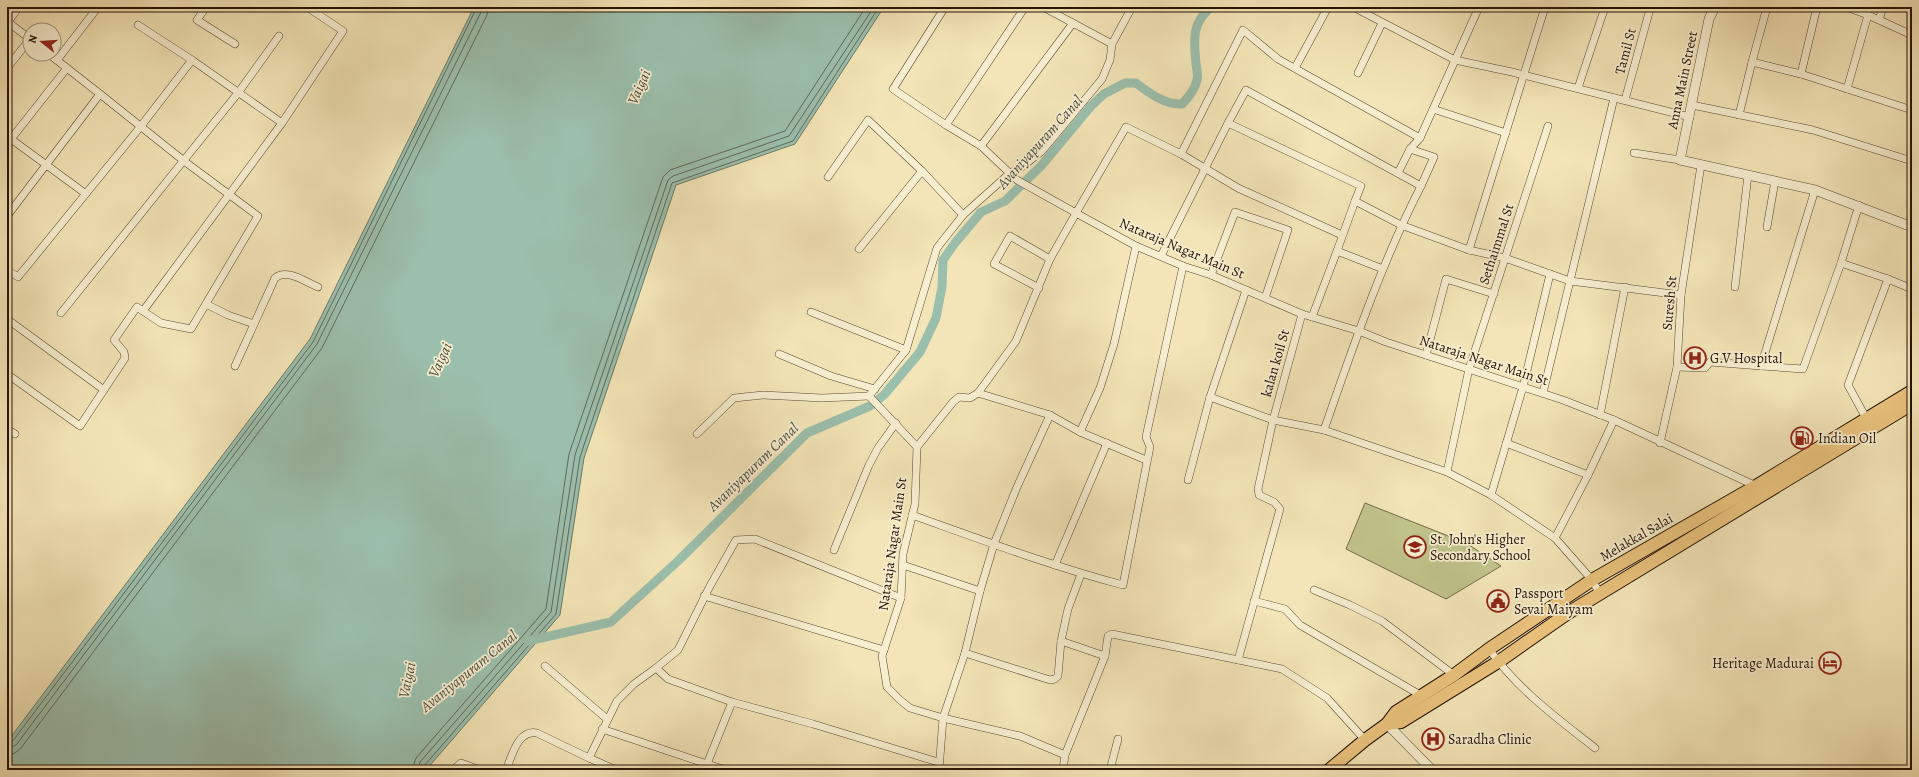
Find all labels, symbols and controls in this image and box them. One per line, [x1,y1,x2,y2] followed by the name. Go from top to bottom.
[22,22,62,62] north arrow
[1610,25,1641,76] street label: Tamil St
[1663,29,1702,132] street label: Anna Main Street
[25,33,41,45] text: N
[623,66,655,108] water label: Vaigai
[992,91,1087,194] water label: Avaniyapuram Canal
[1474,201,1519,287] street label: Sethaimmal St
[1116,213,1248,284] street label: Nataraja Nagar Main St
[1658,275,1681,331] street label: Suresh St
[1257,327,1294,399] street label: kalan koil St
[1417,331,1551,390] street label: Nataraja Nagar Main St
[423,339,457,381] water label: Vaigai
[1682,345,1708,371] hospital icon: G.V Hospital
[1710,349,1783,368] place label: G.V Hospital
[702,418,803,516] water label: Avaniyapuram Canal
[1789,425,1815,451] fuel station icon: Indian Oil
[1818,429,1877,448] place label: Indian Oil
[874,476,911,612] street label: Nataraja Nagar Main St
[1596,509,1676,566] street label: Melakkal Salai
[1430,530,1531,565] place label: St. John's Higher Secondary School
[1402,534,1428,560] school or university icon: St. John's Higher Secondary School
[1514,584,1593,619] place label: Passport Sevai Maiyam
[1485,588,1511,614] public building icon: Passport Sevai Maiyam
[416,626,522,717] water label: Avaniyapuram Canal
[1817,650,1843,676] hotel icon: Heritage Madurai
[1712,654,1814,673] place label: Heritage Madurai
[393,660,421,700] water label: Vaigai
[1420,726,1446,752] hospital icon: Saradha Clinic
[1448,730,1531,749] place label: Saradha Clinic

